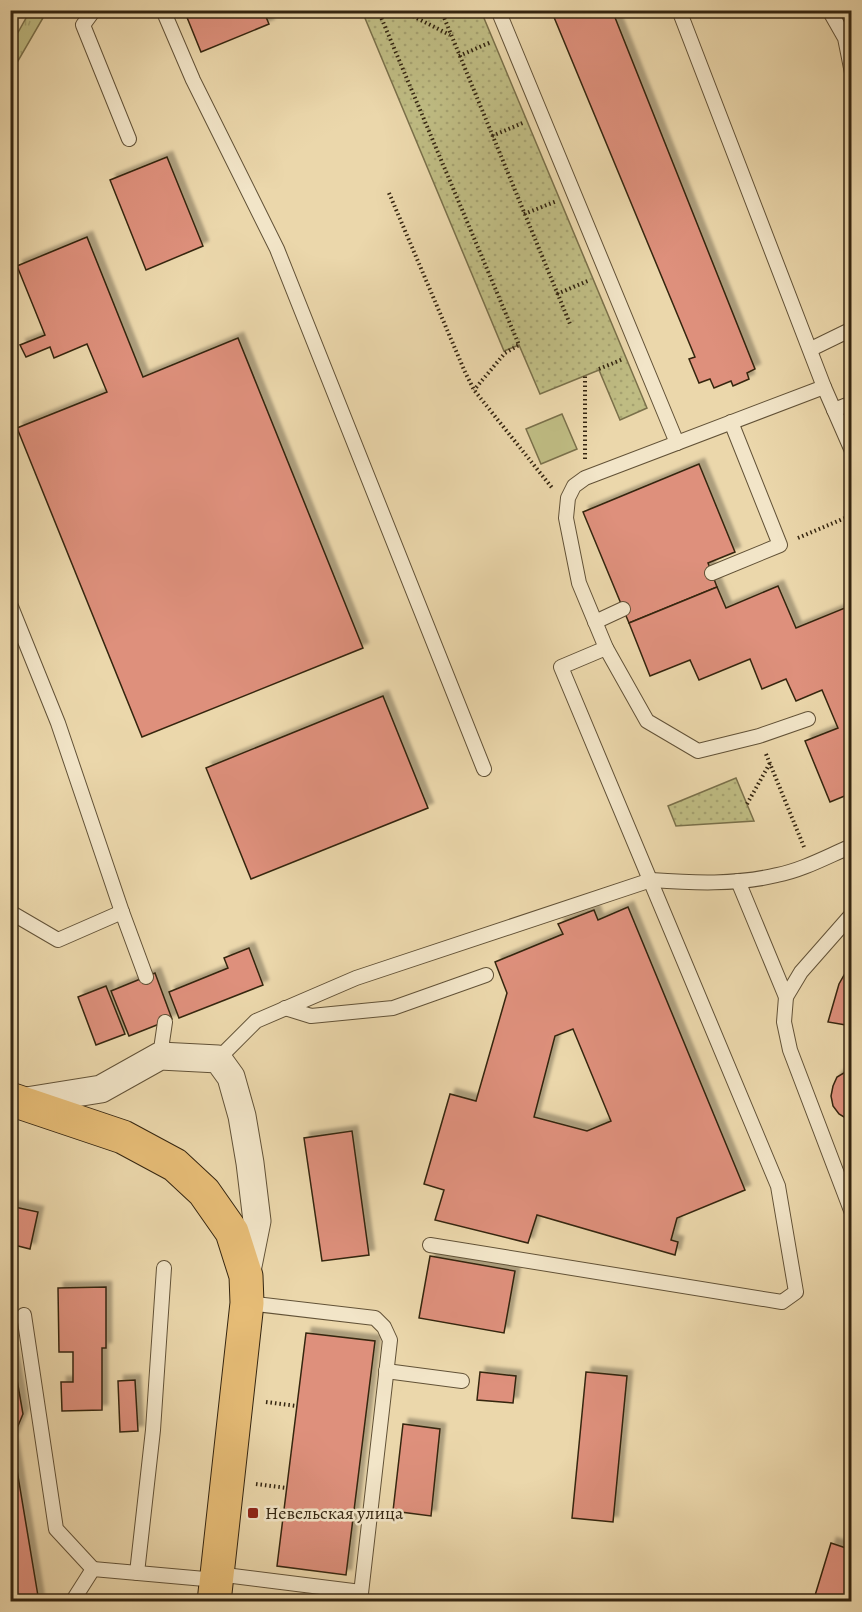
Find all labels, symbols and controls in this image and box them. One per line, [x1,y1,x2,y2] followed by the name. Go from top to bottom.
[265,1501,404,1525] place label: Невельская улица
[246,1506,260,1520] marker: Невельская улица

